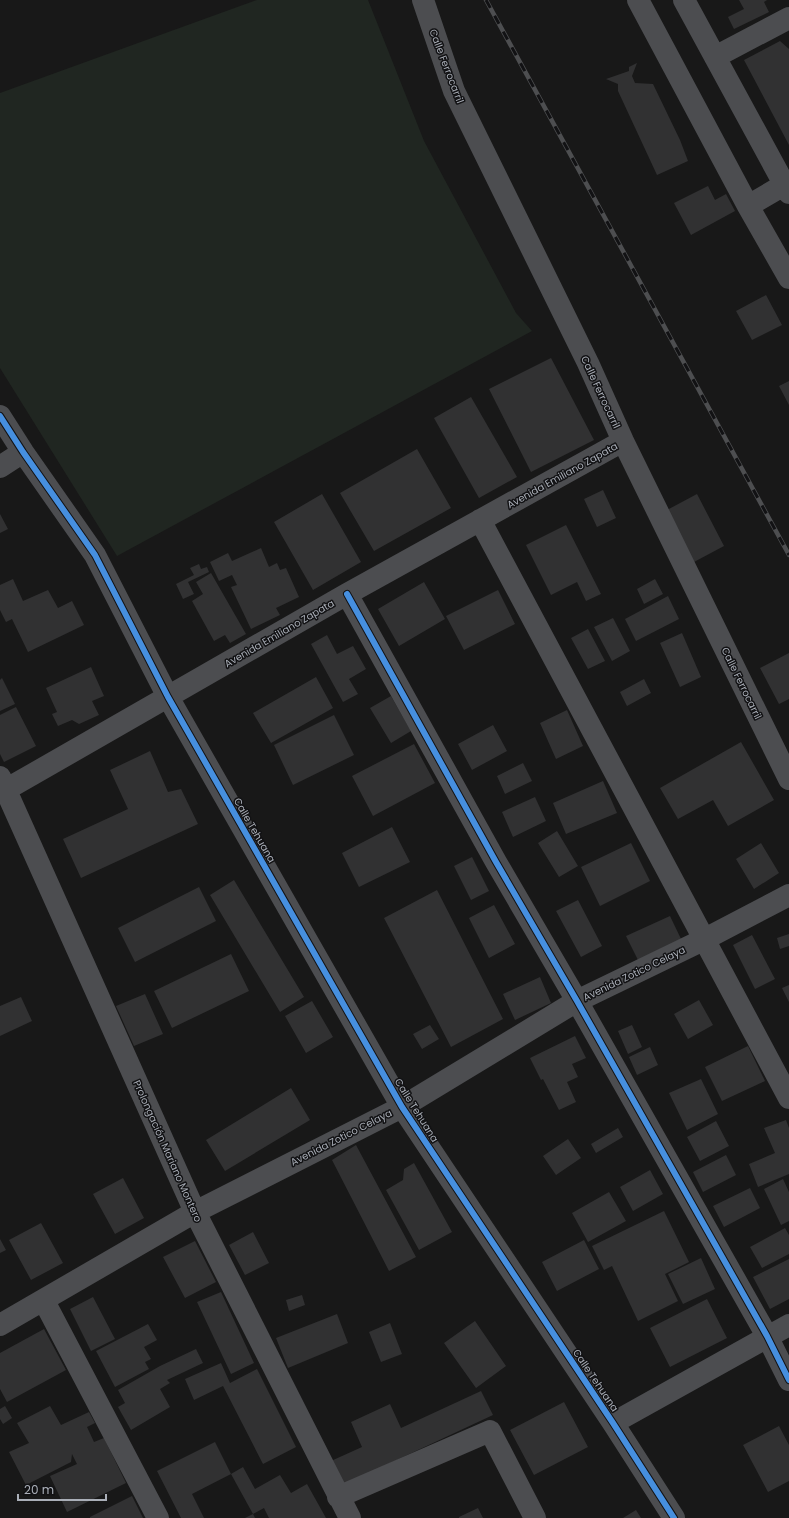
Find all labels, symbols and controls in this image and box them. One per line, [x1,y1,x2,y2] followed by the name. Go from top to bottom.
[425,27,468,106] street label: Calle Ferrocarril
[577,353,624,431] street label: Calle Ferrocarril
[504,439,620,512] street label: Avenida Emiliano Zapata
[221,596,337,671] street label: Avenida Emiliano Zapata
[718,645,766,722] street label: Calle Ferrocarril
[230,795,279,865] street label: Calle Tehuana
[581,942,688,1005] street label: Avenida Zotico Celaya
[391,1076,442,1145] street label: Calle Tehuana
[129,1078,206,1225] street label: Prolongación Mariano Montero
[288,1105,395,1170] street label: Avenida Zotico Celaya
[569,1346,622,1415] street label: Calle Tehuana
[18,1476,106,1502] scale bar
[24,1481,54,1498] text: 20 m

